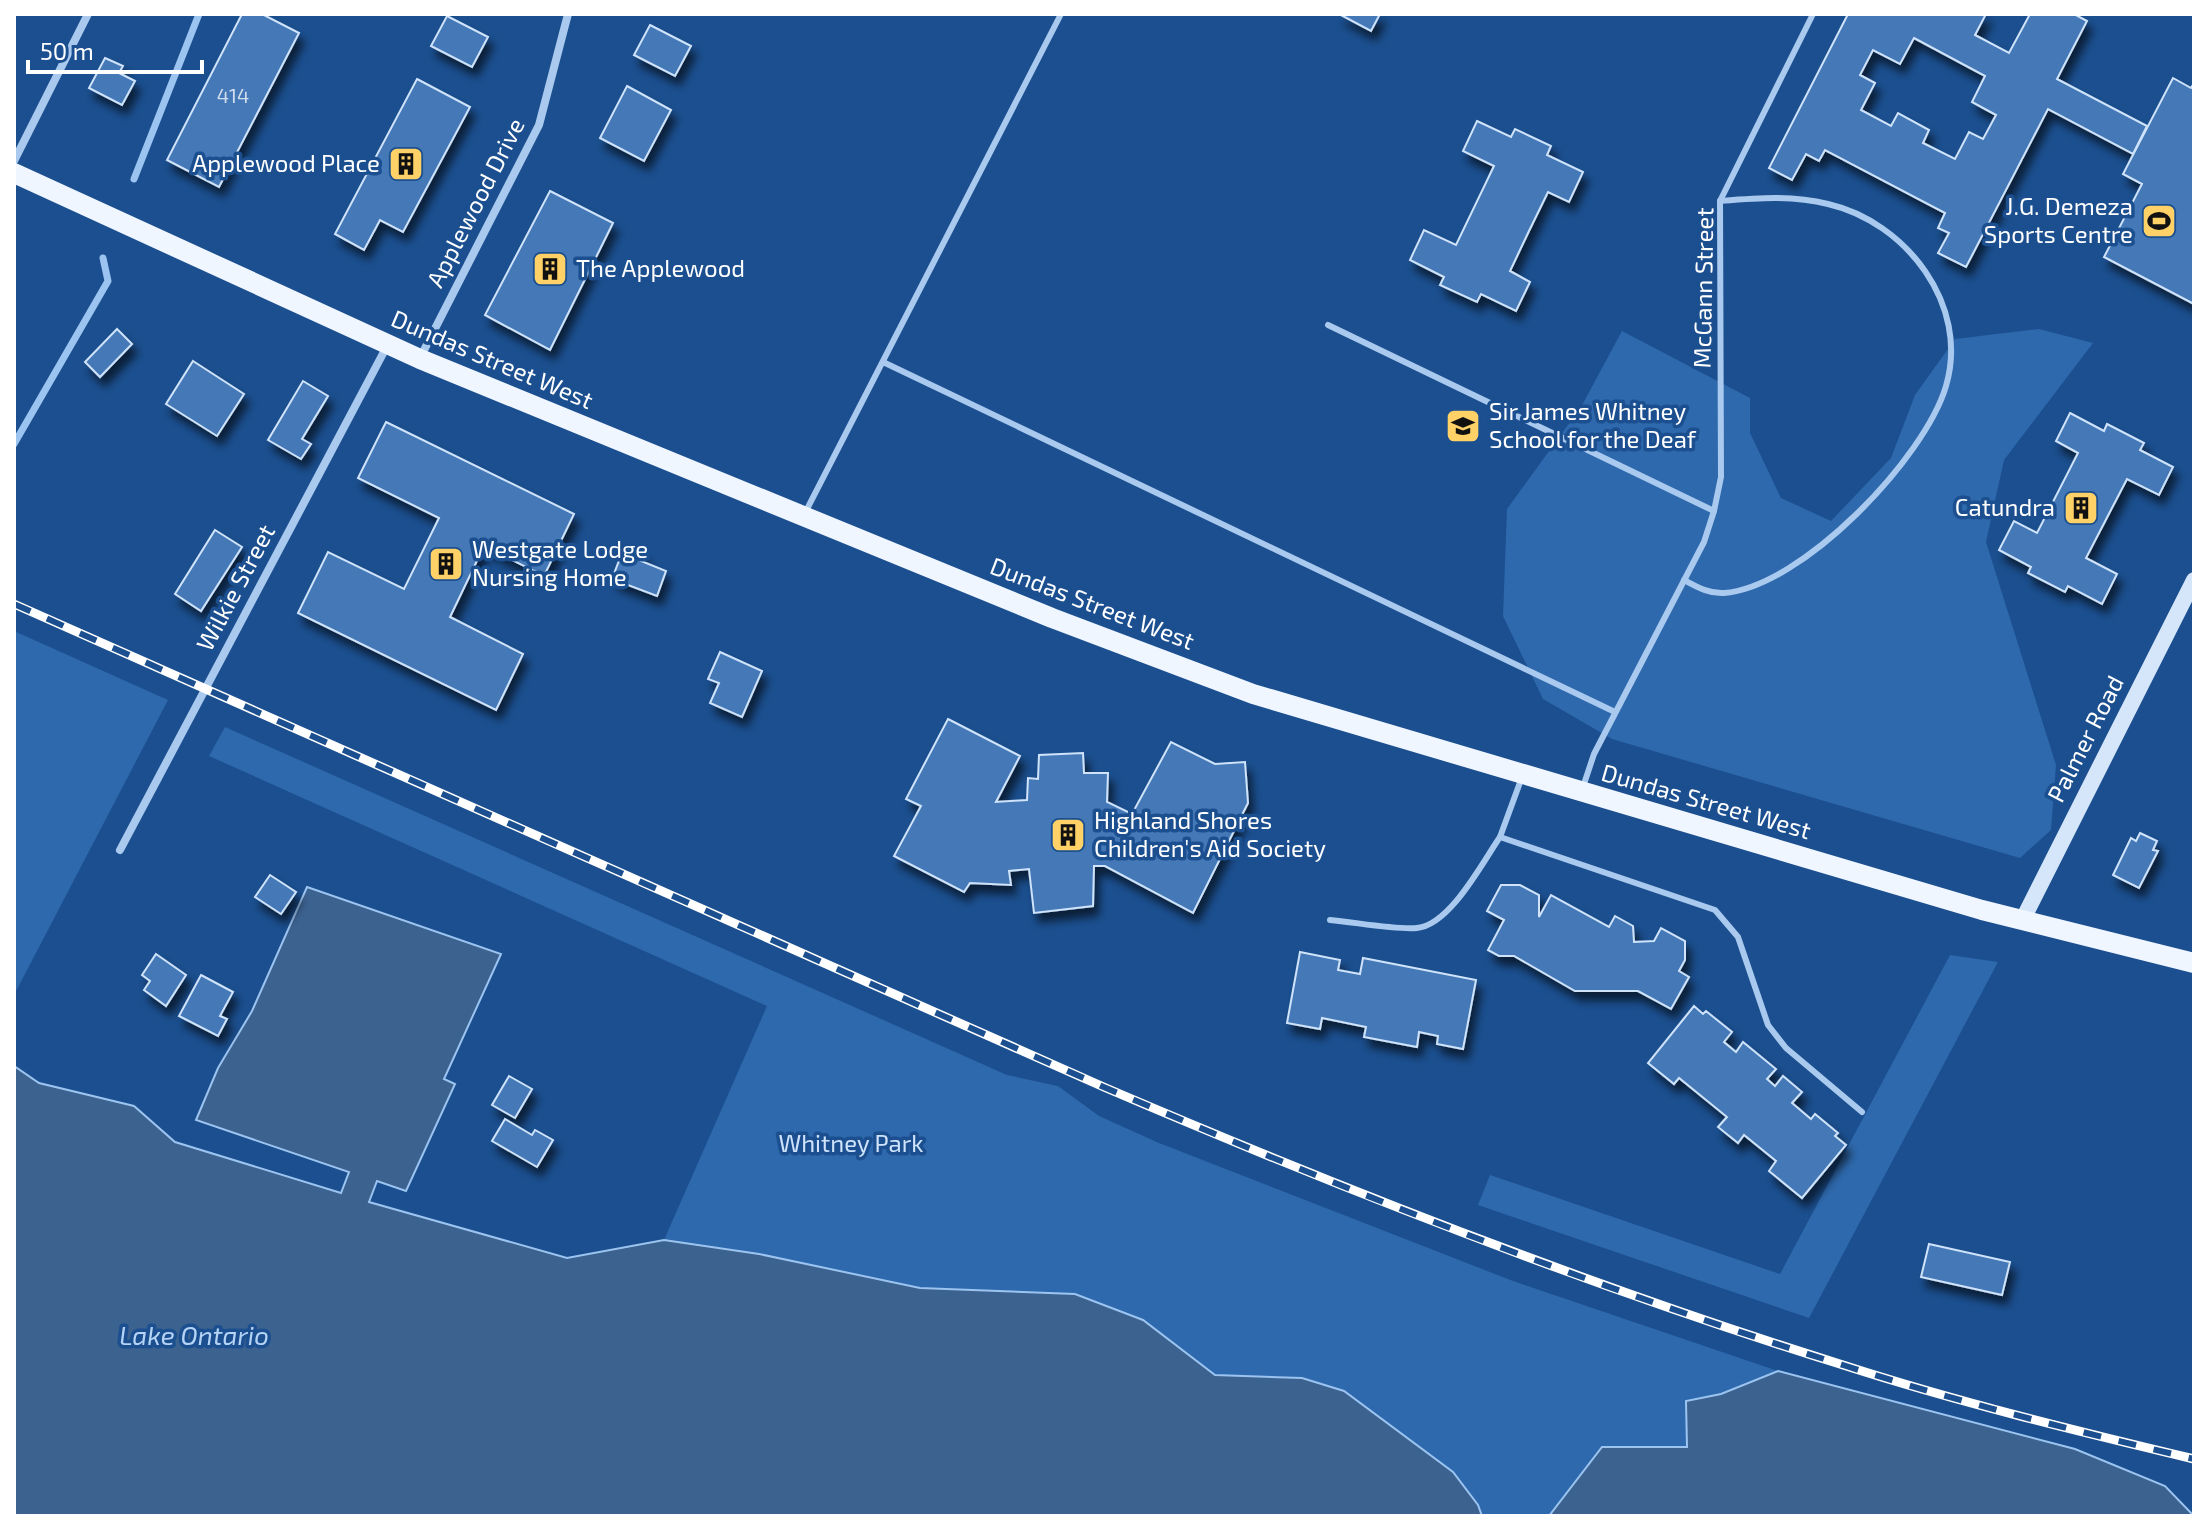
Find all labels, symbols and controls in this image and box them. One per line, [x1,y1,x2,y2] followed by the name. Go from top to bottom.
[28,24,202,74] scale bar
[40,36,94,65] text: 50 m
[217,83,249,107] house number: 414
[420,113,530,292] street label: Applewood Drive
[387,145,425,183] building icon: Applewood Place
[192,148,380,177] place label: Applewood Place
[1984,191,2133,248] place label: J.G. Demeza Sports Centre
[2140,202,2178,240] sports icon: J.G. Demeza Sports Centre
[1687,207,1718,369] street label: McGann Street
[531,250,569,288] building icon: The Applewood
[576,253,745,282] place label: The Applewood
[387,303,598,414] street label: Dundas Street West
[1489,396,1697,453] place label: Sir James Whitney School for the Deaf
[1444,407,1482,445] school or university icon: Sir James Whitney School for the Deaf
[2062,489,2100,527] building icon: Catundra
[1955,492,2055,521] place label: Catundra
[189,519,280,655] street label: Wilkie Street
[472,534,648,591] place label: Westgate Lodge Nursing Home
[427,545,465,583] building icon: Westgate Lodge Nursing Home
[986,550,1199,655] street label: Dundas Street West
[2040,670,2129,806] street label: Palmer Road
[1598,757,1814,844] street label: Dundas Street West
[1094,805,1326,862] place label: Highland Shores Children's Aid Society
[1049,816,1087,854] building icon: Highland Shores Children's Aid Society
[778,1128,924,1157] park label: Whitney Park
[119,1319,269,1350] water label: Lake Ontario

